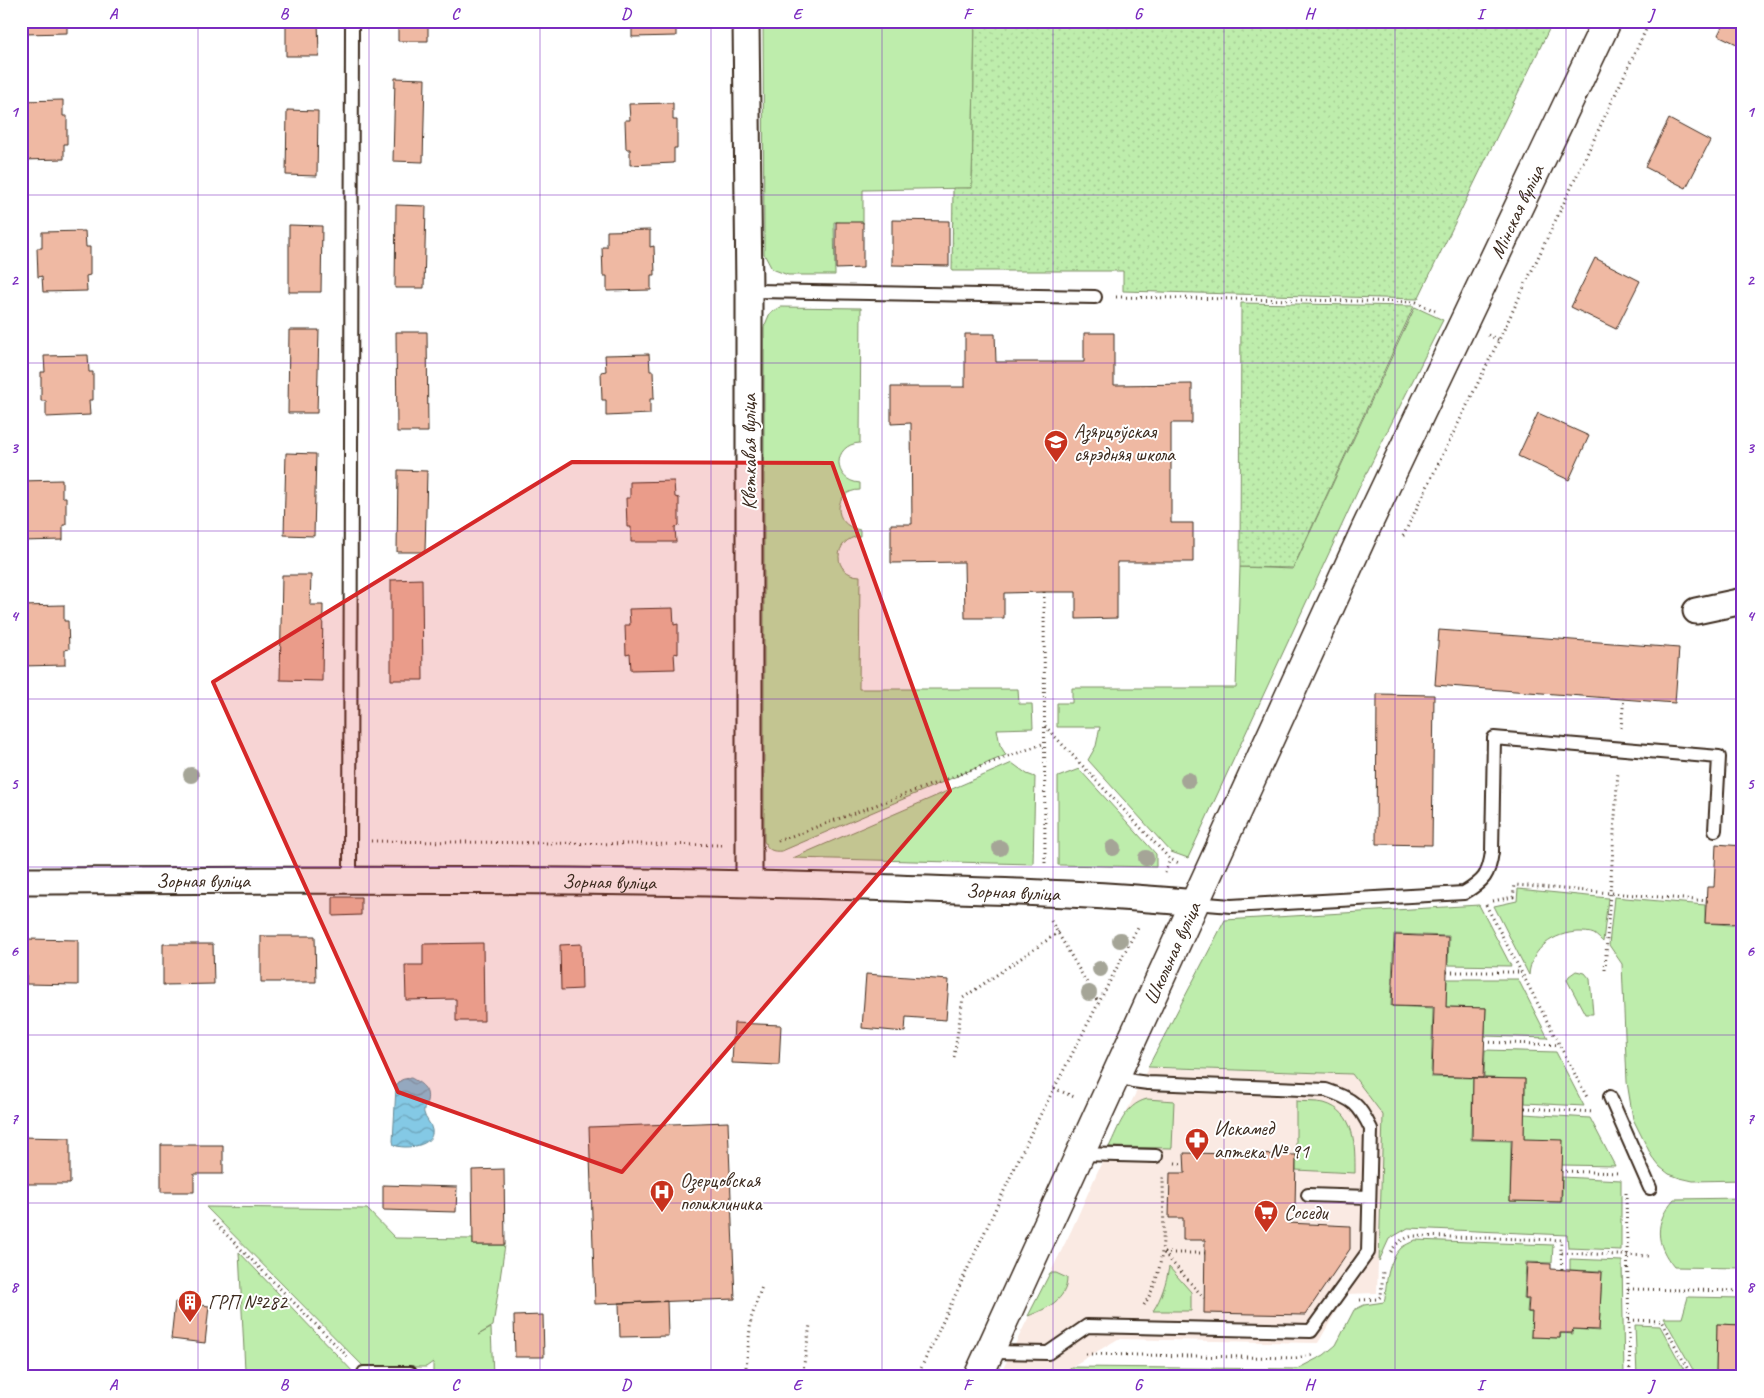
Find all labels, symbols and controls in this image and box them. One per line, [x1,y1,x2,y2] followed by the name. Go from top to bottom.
[109,4,119,24] text: A
[280,4,290,24] text: B
[451,4,461,24] text: C
[621,4,632,24] text: D
[793,4,804,24] text: E
[963,4,974,24] text: F
[1134,4,1144,24] text: G
[1304,4,1316,24] text: H
[1477,4,1487,24] text: I
[1647,4,1656,24] text: J
[10,102,19,122] text: 1
[1746,102,1755,122] text: 1
[1484,160,1550,262] street label: Мінская вуліца
[10,270,19,290] text: 2
[1746,270,1755,290] text: 2
[737,393,762,510] street label: Кветкавая вуліца
[1074,419,1176,467] place label: Азярцоўская сярэдняя школа
[1043,429,1069,463] school or university icon: Азярцоўская сярэдняя школа
[10,438,19,458] text: 3
[1746,438,1755,458] text: 3
[10,606,19,626] text: 4
[1746,606,1755,626] text: 4
[11,774,20,794] text: 5
[1747,774,1756,794] text: 5
[156,868,251,893] street label: Зорная вуліца
[562,869,657,895] street label: Зорная вуліца
[965,878,1062,907] street label: Зорная вуліца
[1138,897,1207,1009] street label: Школьная вуліца
[10,941,19,961] text: 6
[1746,941,1755,961] text: 6
[10,1109,19,1129] text: 7
[1746,1109,1755,1129] text: 7
[1214,1116,1310,1164] place label: Искамед аптека № 91
[1184,1127,1210,1161] pharmacy icon: Искамед аптека № 91
[680,1168,763,1216] place label: Озерцовская поликлиника
[649,1179,675,1213] hospital icon: Озерцовская поликлиника
[1253,1199,1279,1233] supermarket icon: Соседи
[1284,1200,1329,1225] place label: Соседи
[10,1277,19,1297] text: 8
[1746,1277,1755,1297] text: 8
[177,1289,203,1323] building icon: ГРП №282
[208,1290,289,1315] place label: ГРП №282
[109,1375,119,1395] text: A
[280,1375,290,1395] text: B
[451,1375,461,1395] text: C
[621,1375,632,1395] text: D
[793,1375,804,1395] text: E
[963,1375,974,1395] text: F
[1134,1375,1144,1395] text: G
[1304,1375,1316,1395] text: H
[1477,1375,1487,1395] text: I
[1647,1375,1656,1395] text: J

